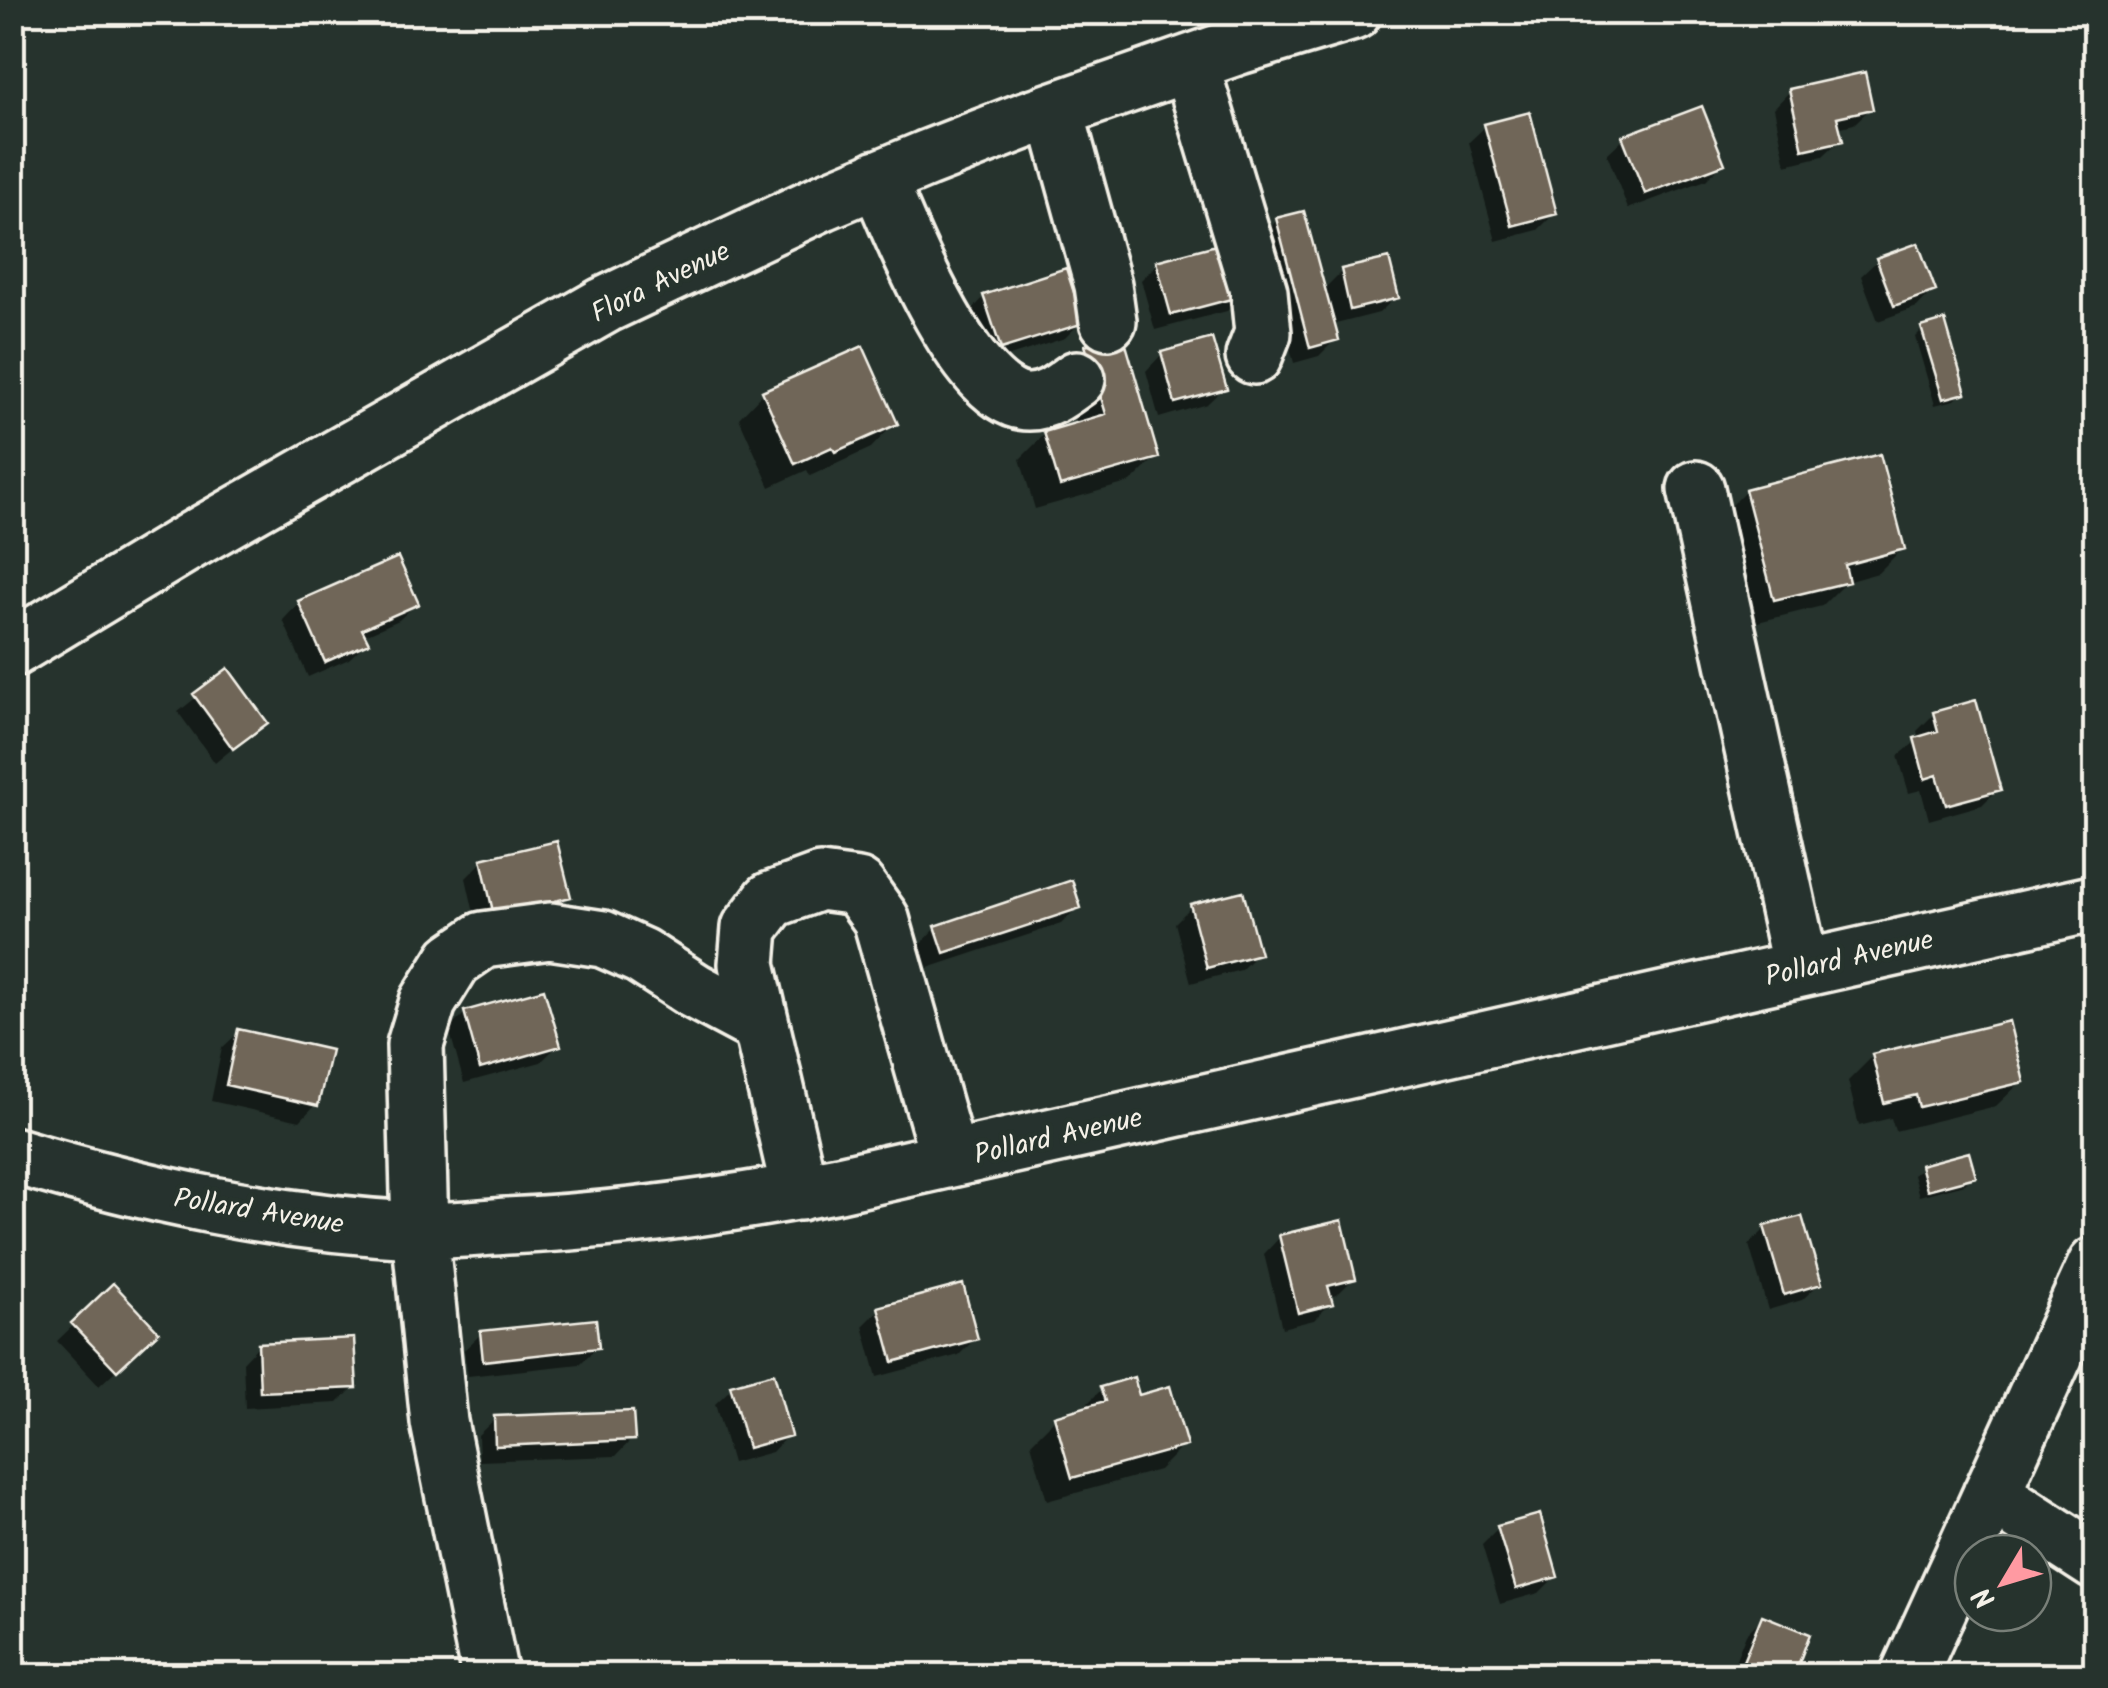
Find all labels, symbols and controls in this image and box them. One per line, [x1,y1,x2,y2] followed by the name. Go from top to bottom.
[584,230,739,336] street label: Flora Avenue
[1761,918,1939,1001] street label: Pollard Avenue
[970,1096,1148,1179] street label: Pollard Avenue
[170,1177,347,1248] street label: Pollard Avenue
[1953,1533,2053,1633] north arrow
[1962,1576,2008,1618] text: N

